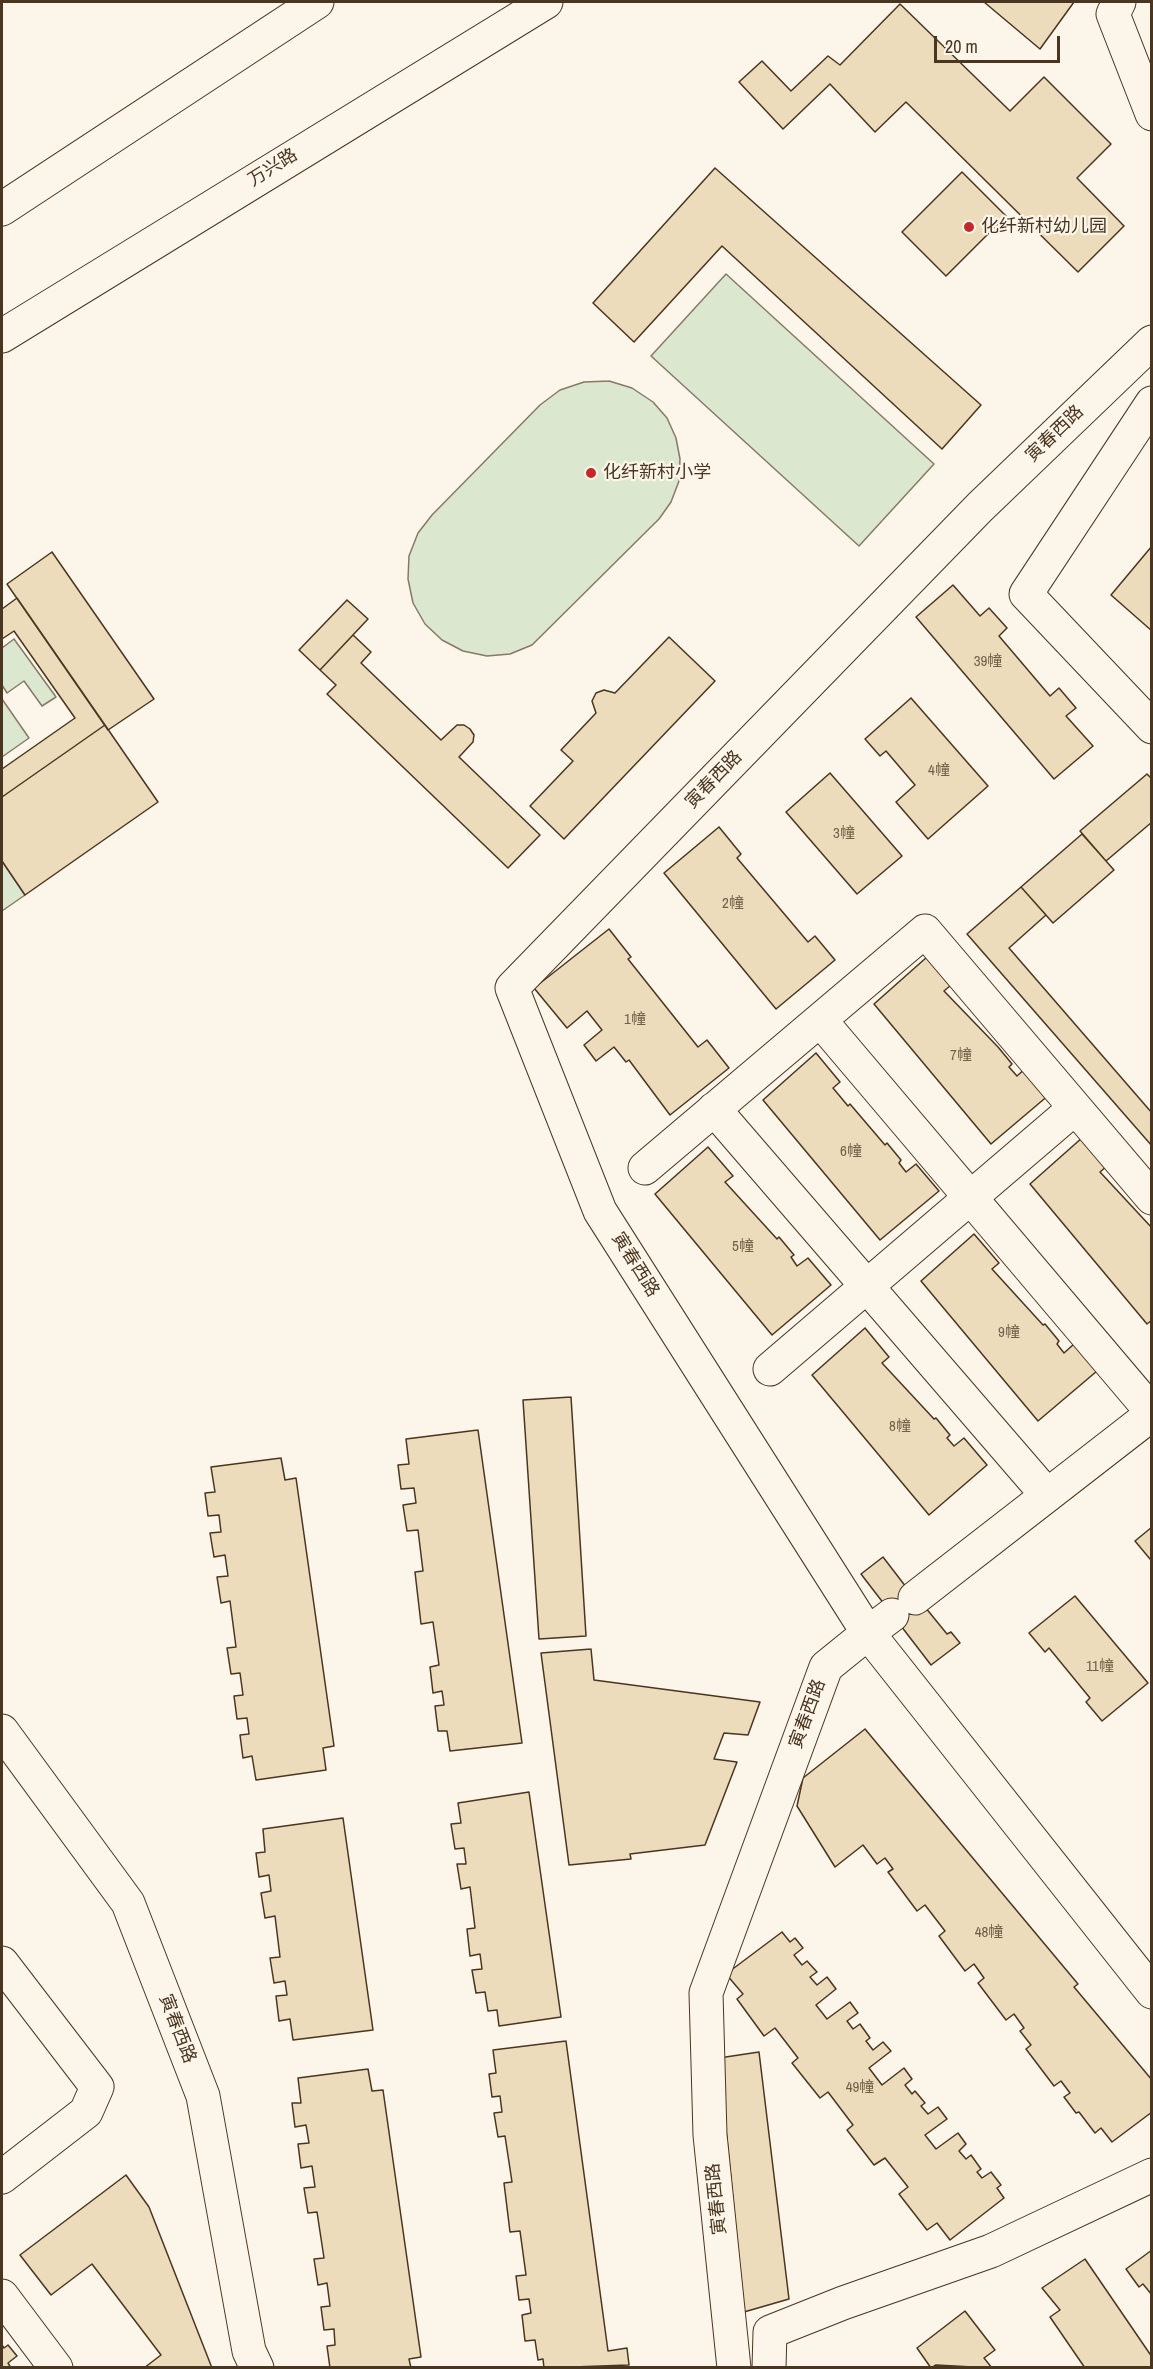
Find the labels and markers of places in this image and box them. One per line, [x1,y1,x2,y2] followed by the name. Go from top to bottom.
[981,216,1107,238] place label: 化纤新村幼儿园
[962,220,976,234] marker: 化纤新村幼儿园
[603,462,711,484] place label: 化纤新村小学
[584,466,598,480] marker: 化纤新村小学

